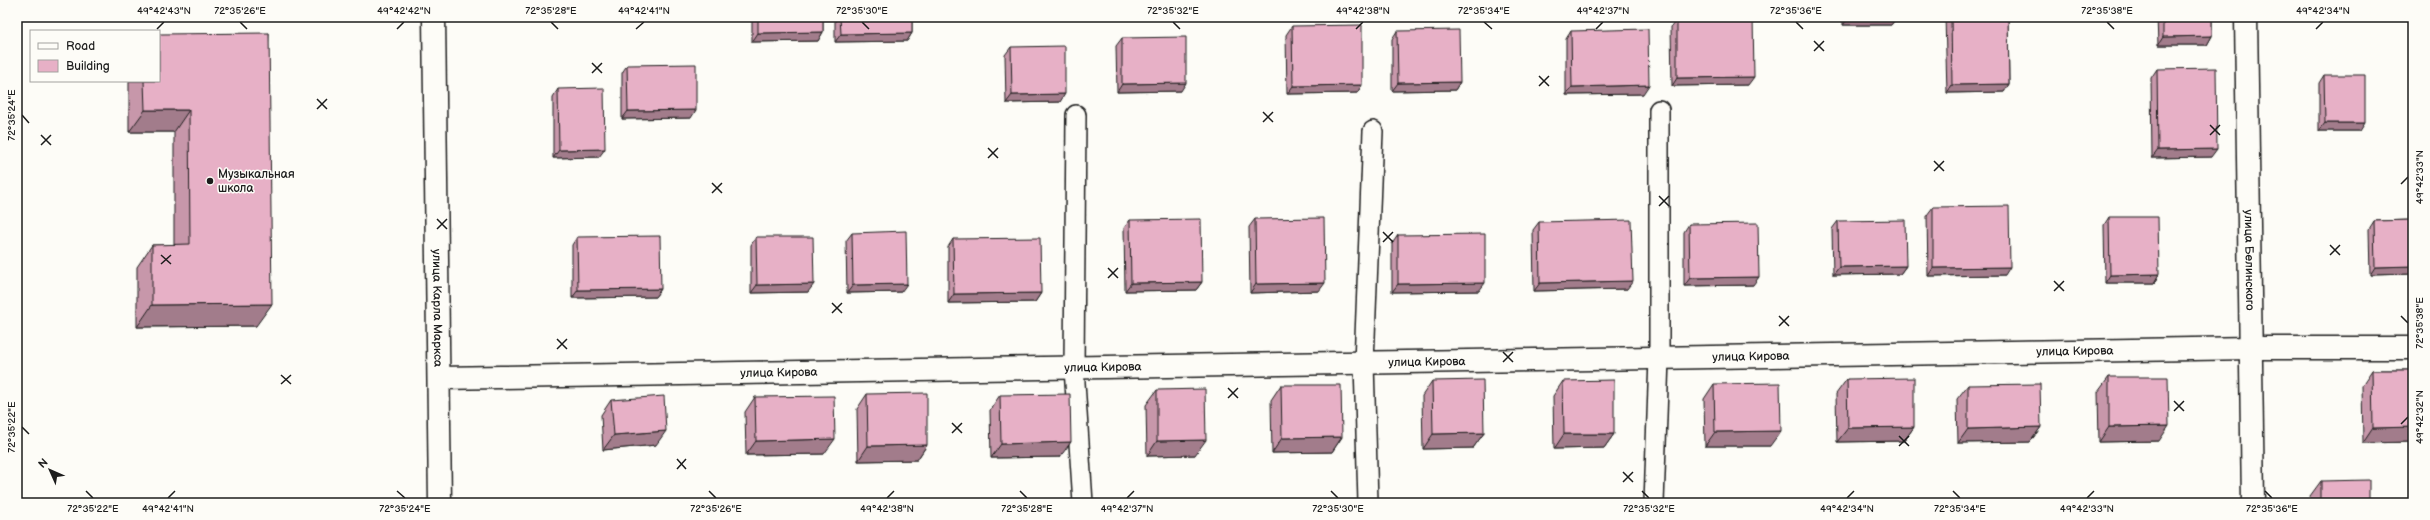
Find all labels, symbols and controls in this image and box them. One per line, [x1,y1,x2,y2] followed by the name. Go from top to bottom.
[137,5,191,17] text: 49°42'43"N
[214,5,266,17] text: 72°35'26"E
[377,5,431,17] text: 49°42'42"N
[525,5,577,17] text: 72°35'28"E
[618,5,670,17] text: 49°42'41"N
[836,5,888,17] text: 72°35'30"E
[1147,5,1199,17] text: 72°35'32"E
[1336,5,1390,17] text: 49°42'38"N
[1458,5,1510,17] text: 72°35'34"E
[1576,5,1630,17] text: 49°42'37"N
[1770,5,1822,17] text: 72°35'36"E
[2081,5,2133,17] text: 72°35'38"E
[2296,5,2350,17] text: 49°42'34"N
[30,30,160,82] legend
[66,39,95,54] text: Road
[66,59,110,74] text: Building
[6,89,18,141] text: 72°35'24"E
[2414,150,2426,204] text: 49°42'33"N
[218,167,295,196] place label: Музыкальная школа
[205,176,215,186] marker: Музыкальная школа
[2241,209,2258,311] street label: улица Белинского
[429,249,446,367] street label: улица Карла Маркса
[2414,297,2426,349] text: 72°35'38"E
[2036,343,2114,359] street label: улица Кирова
[1712,348,1790,364] street label: улица Кирова
[1388,354,1466,370] street label: улица Кирова
[1064,359,1142,375] street label: улица Кирова
[740,364,818,381] street label: улица Кирова
[2414,390,2426,444] text: 49°42'32"N
[6,401,18,453] text: 72°35'22"E
[30,450,70,490] north arrow
[36,456,51,471] text: N
[67,503,119,515] text: 72°35'22"E
[142,503,194,515] text: 49°42'41"N
[379,503,431,515] text: 72°35'24"E
[690,503,742,515] text: 72°35'26"E
[860,503,914,515] text: 49°42'38"N
[1001,503,1053,515] text: 72°35'28"E
[1100,503,1154,515] text: 49°42'37"N
[1312,503,1364,515] text: 72°35'30"E
[1623,503,1675,515] text: 72°35'32"E
[1820,503,1874,515] text: 49°42'34"N
[1934,503,1986,515] text: 72°35'34"E
[2060,503,2114,515] text: 49°42'33"N
[2246,503,2298,515] text: 72°35'36"E

